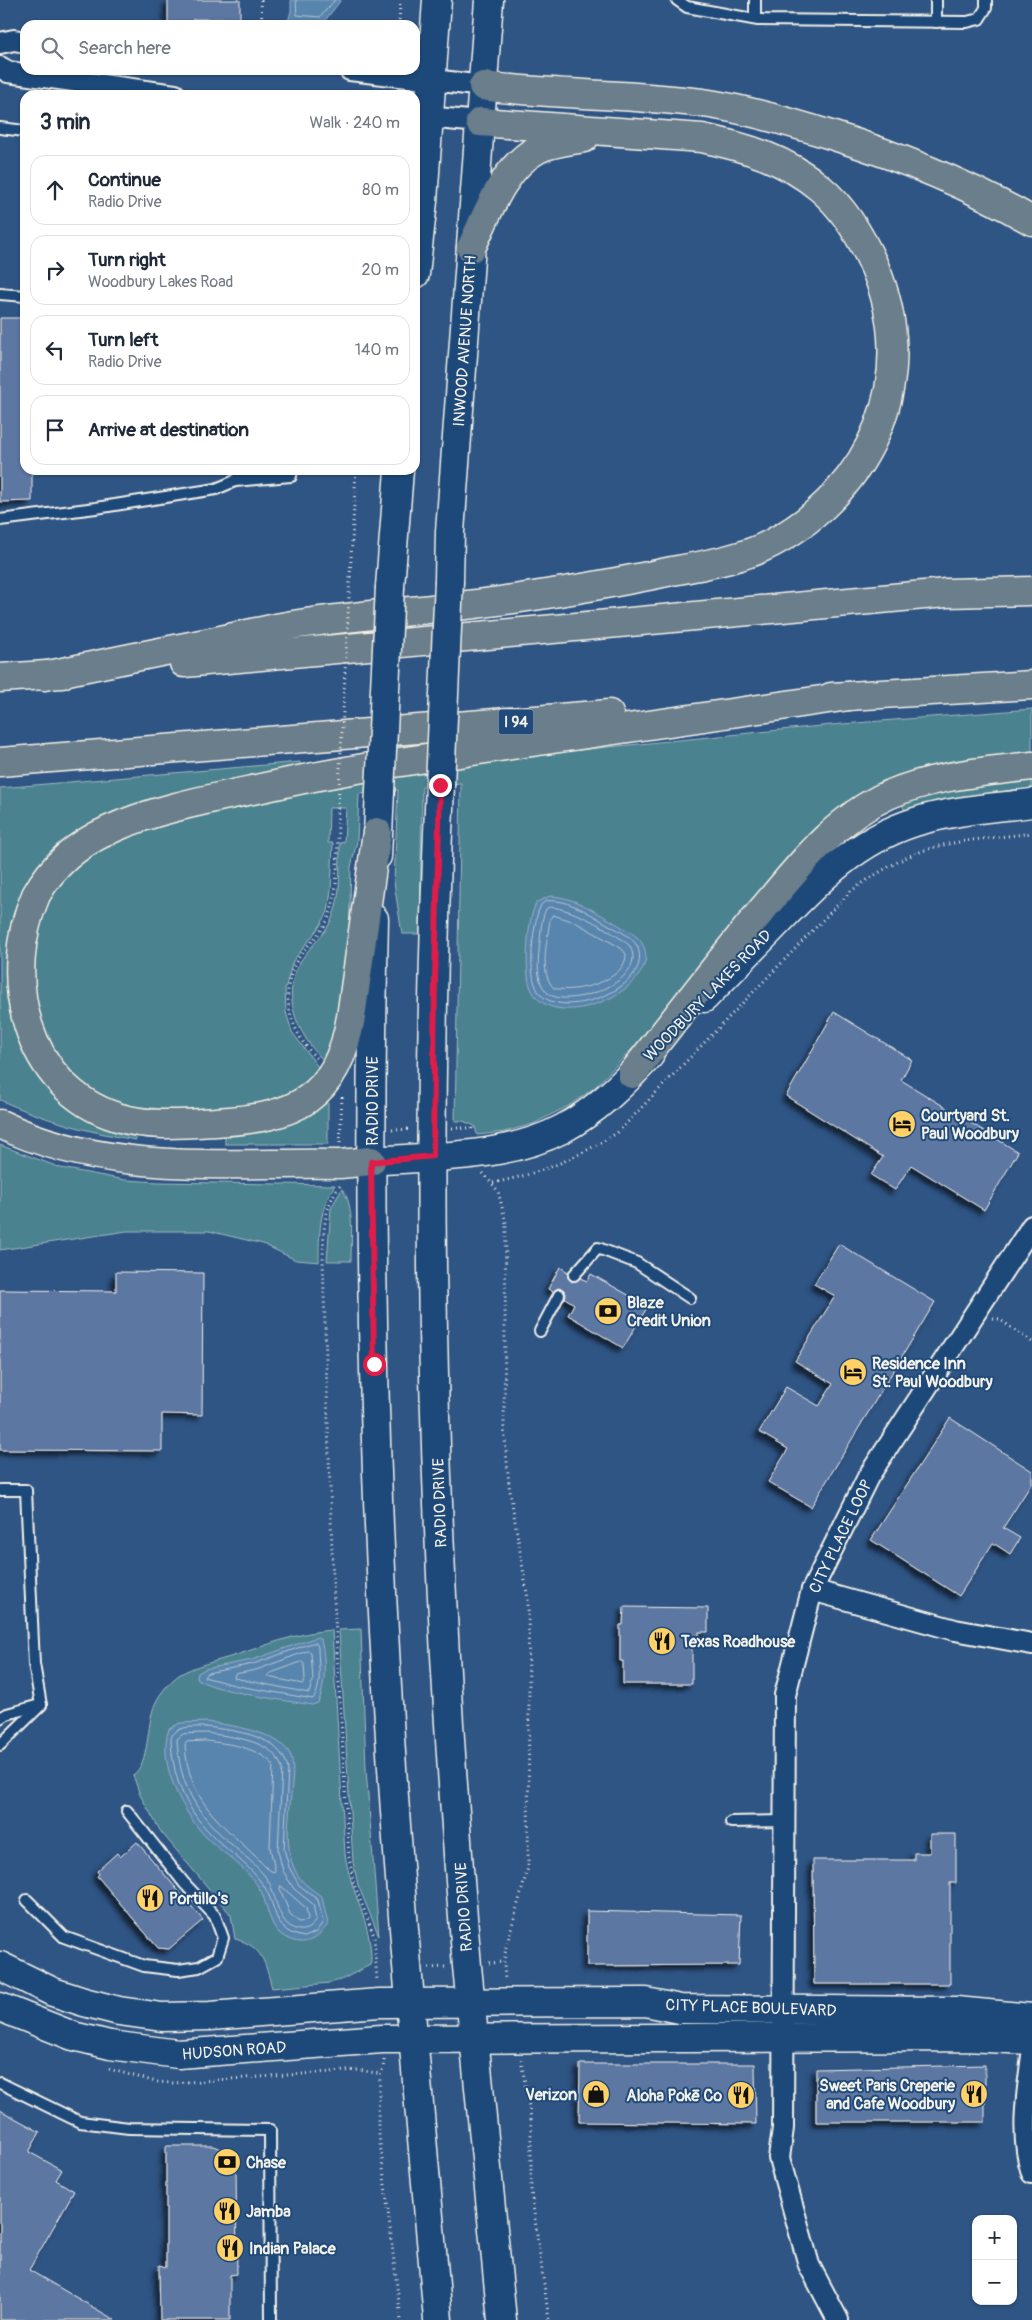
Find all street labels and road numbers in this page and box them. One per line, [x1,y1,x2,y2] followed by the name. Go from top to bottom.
[449,255,481,427] street label: INWOOD AVENUE NORTH
[498,710,534,734] road number: I 94
[639,926,776,1066] street label: WOODBURY LAKES ROAD
[363,1056,383,1146] street label: RADIO DRIVE
[428,1458,452,1548] street label: RADIO DRIVE
[805,1476,877,1597] street label: CITY PLACE LOOP
[451,1862,477,1952] street label: RADIO DRIVE
[665,1995,837,2021] street label: CITY PLACE BOULEVARD
[181,2037,287,2065] street label: HUDSON ROAD

